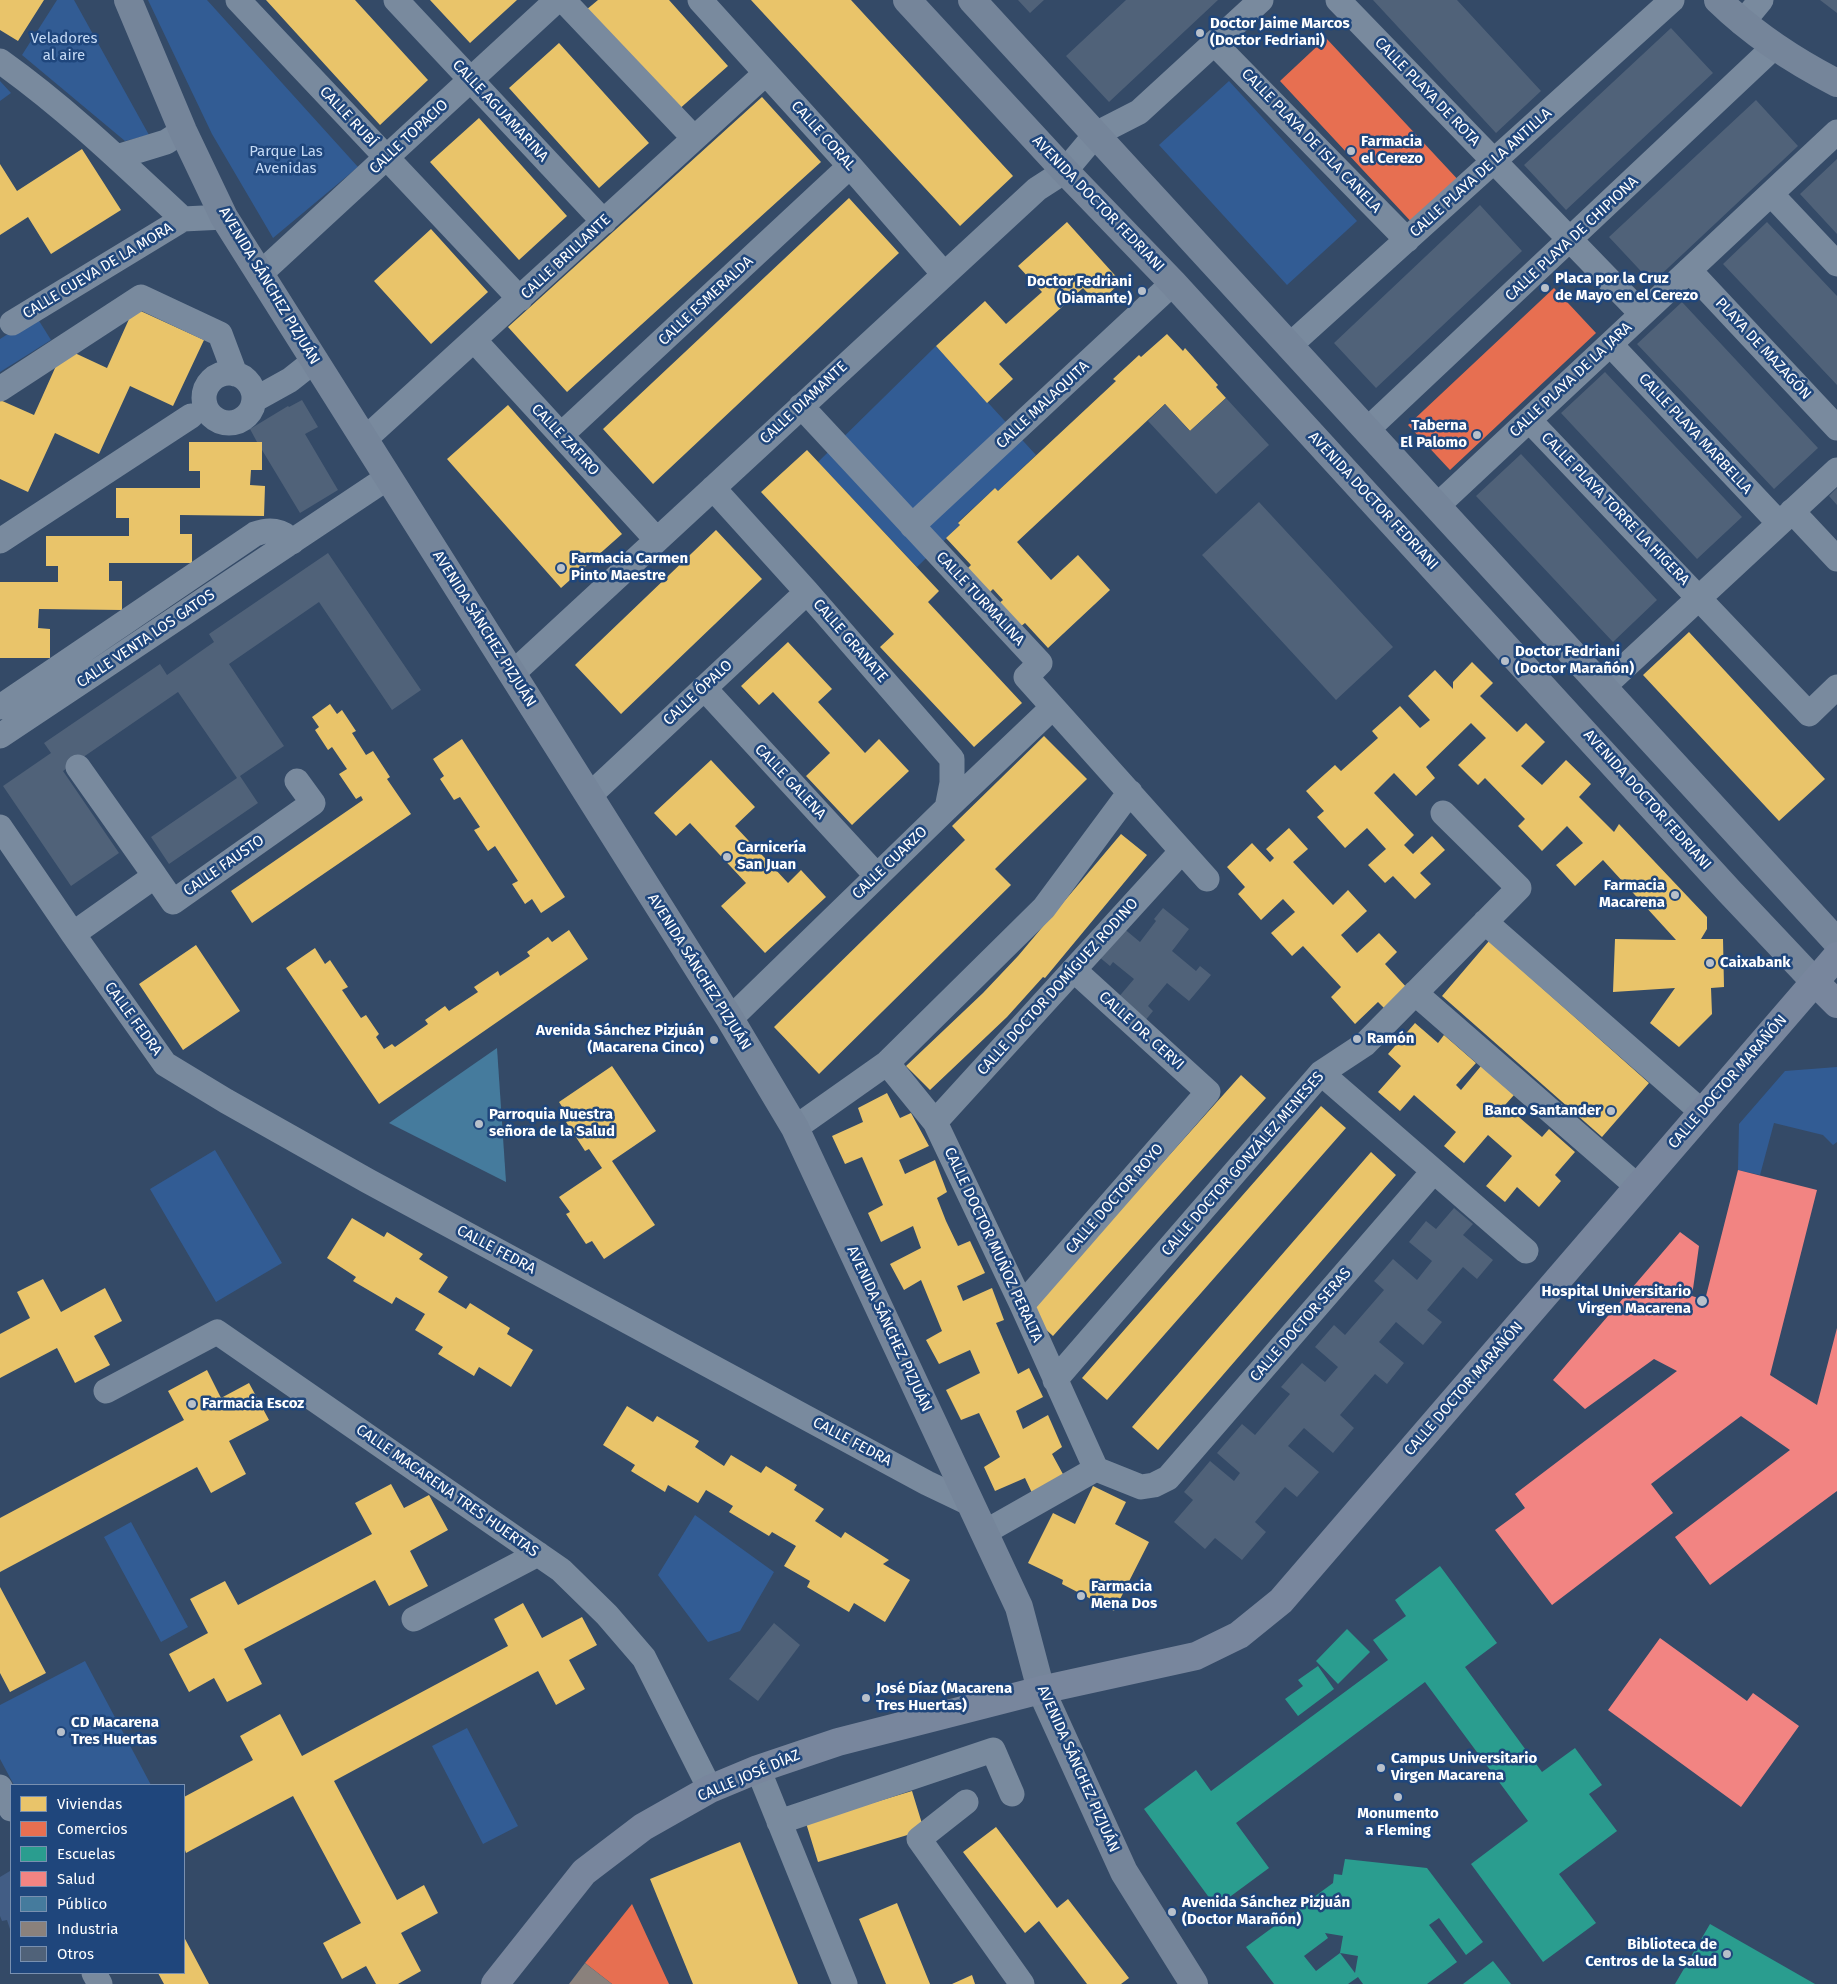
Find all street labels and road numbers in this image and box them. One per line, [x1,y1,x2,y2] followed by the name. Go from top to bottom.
[1370,34,1484,150] street label: CALLE PLAYA DE ROTA
[448,56,552,166] street label: CALLE AGUAMARINA
[1237,65,1385,217] street label: CALLE PLAYA DE ISLA CANELA
[315,83,381,151] street label: CALLE RUBÍ
[366,96,452,178] street label: CALLE TOPACIO
[787,97,859,175] street label: CALLE CORAL
[1406,105,1556,241] street label: CALLE PLAYA DE LA ANTILLA
[1028,132,1168,276] street label: AVENIDA DOCTOR FEDRIANI
[1502,173,1642,305] street label: CALLE PLAYA DE CHIPIONA
[215,204,323,368] street label: AVENIDA SÁNCHEZ PIZJUÁN
[517,211,615,303] street label: CALLE BRILLANTE
[20,219,176,323] street label: CALLE CUEVA DE LA MORA
[655,253,757,349] street label: CALLE ESMERALDA
[1711,294,1815,404] street label: PLAYA DE MAZAGÓN
[1506,319,1636,441] street label: CALLE PLAYA DE LA JARA
[993,357,1093,453] street label: CALLE MALAQUITA
[757,358,851,448] street label: CALLE DIAMANTE
[1635,370,1755,498] street label: CALLE PLAYA MARBELLA
[527,400,603,480] street label: CALLE ZAFIRO
[1304,428,1442,574] street label: AVENIDA DOCTOR FEDRIANI
[1537,429,1693,589] street label: CALLE PLAYA TORRE LA HIGERA
[428,548,540,710] street label: AVENIDA SÁNCHEZ PIZJUÁN
[932,548,1028,650] street label: CALLE TURMALINA
[74,586,218,692] street label: CALLE VENTA LOS GATOS
[809,595,891,687] street label: CALLE GRANATE
[660,656,736,730] street label: CALLE ÓPALO
[1579,726,1715,874] street label: AVENIDA DOCTOR FEDRIANI
[751,741,829,823] street label: CALLE GALENA
[849,823,931,903] street label: CALLE CUARZO
[180,832,268,900] street label: CALLE FAUSTO
[643,891,755,1053] street label: AVENIDA SÁNCHEZ PIZJUÁN
[974,895,1142,1079] street label: CALLE DOCTOR DOMÍGUEZ RODINO
[100,979,166,1059] street label: CALLE FEDRA
[1095,988,1187,1074] street label: CALLE DR. CERVI
[1665,1011,1791,1153] street label: CALLE DOCTOR MARAÑÓN
[1158,1068,1328,1260] street label: CALLE DOCTOR GONZÁLEZ MENESES
[1062,1140,1168,1258] street label: CALLE DOCTOR ROYO
[940,1145,1046,1345] street label: CALLE DOCTOR MUÑOZ PERALTA
[454,1222,538,1278] street label: CALLE FEDRA
[843,1243,935,1415] street label: AVENIDA SÁNCHEZ PIZJUÁN
[1247,1264,1355,1386] street label: CALLE DOCTOR SERAS
[1401,1318,1527,1460] street label: CALLE DOCTOR MARAÑÓN
[810,1414,894,1470] street label: CALLE FEDRA
[352,1421,542,1561] street label: CALLE MACARENA TRES HUERTAS
[1033,1683,1123,1855] street label: AVENIDA SÁNCHEZ PIZJUÁN
[695,1746,803,1806] street label: CALLE JOSÉ DÍAZ

